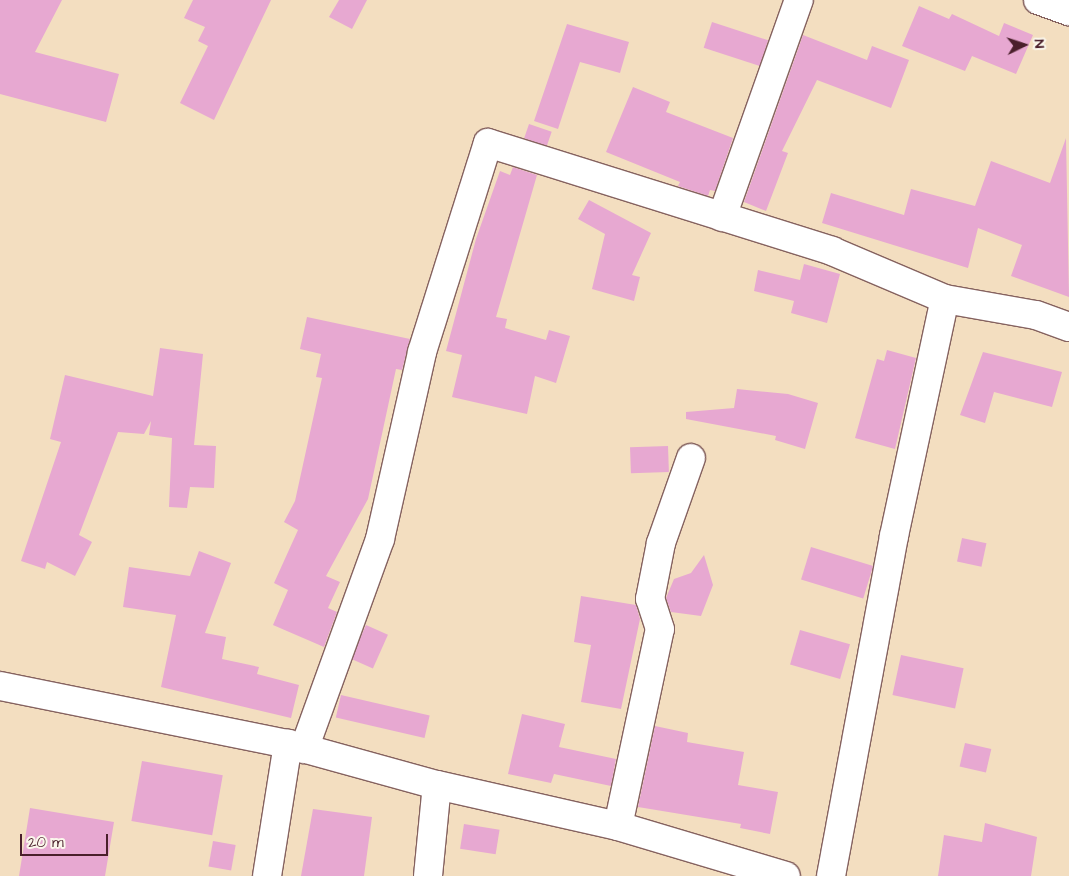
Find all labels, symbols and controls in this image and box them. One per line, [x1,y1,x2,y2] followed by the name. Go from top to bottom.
[999,20,1049,70] north arrow
[1029,39,1049,49] text: N
[22,824,110,856] scale bar
[28,832,64,853] text: 20 m

